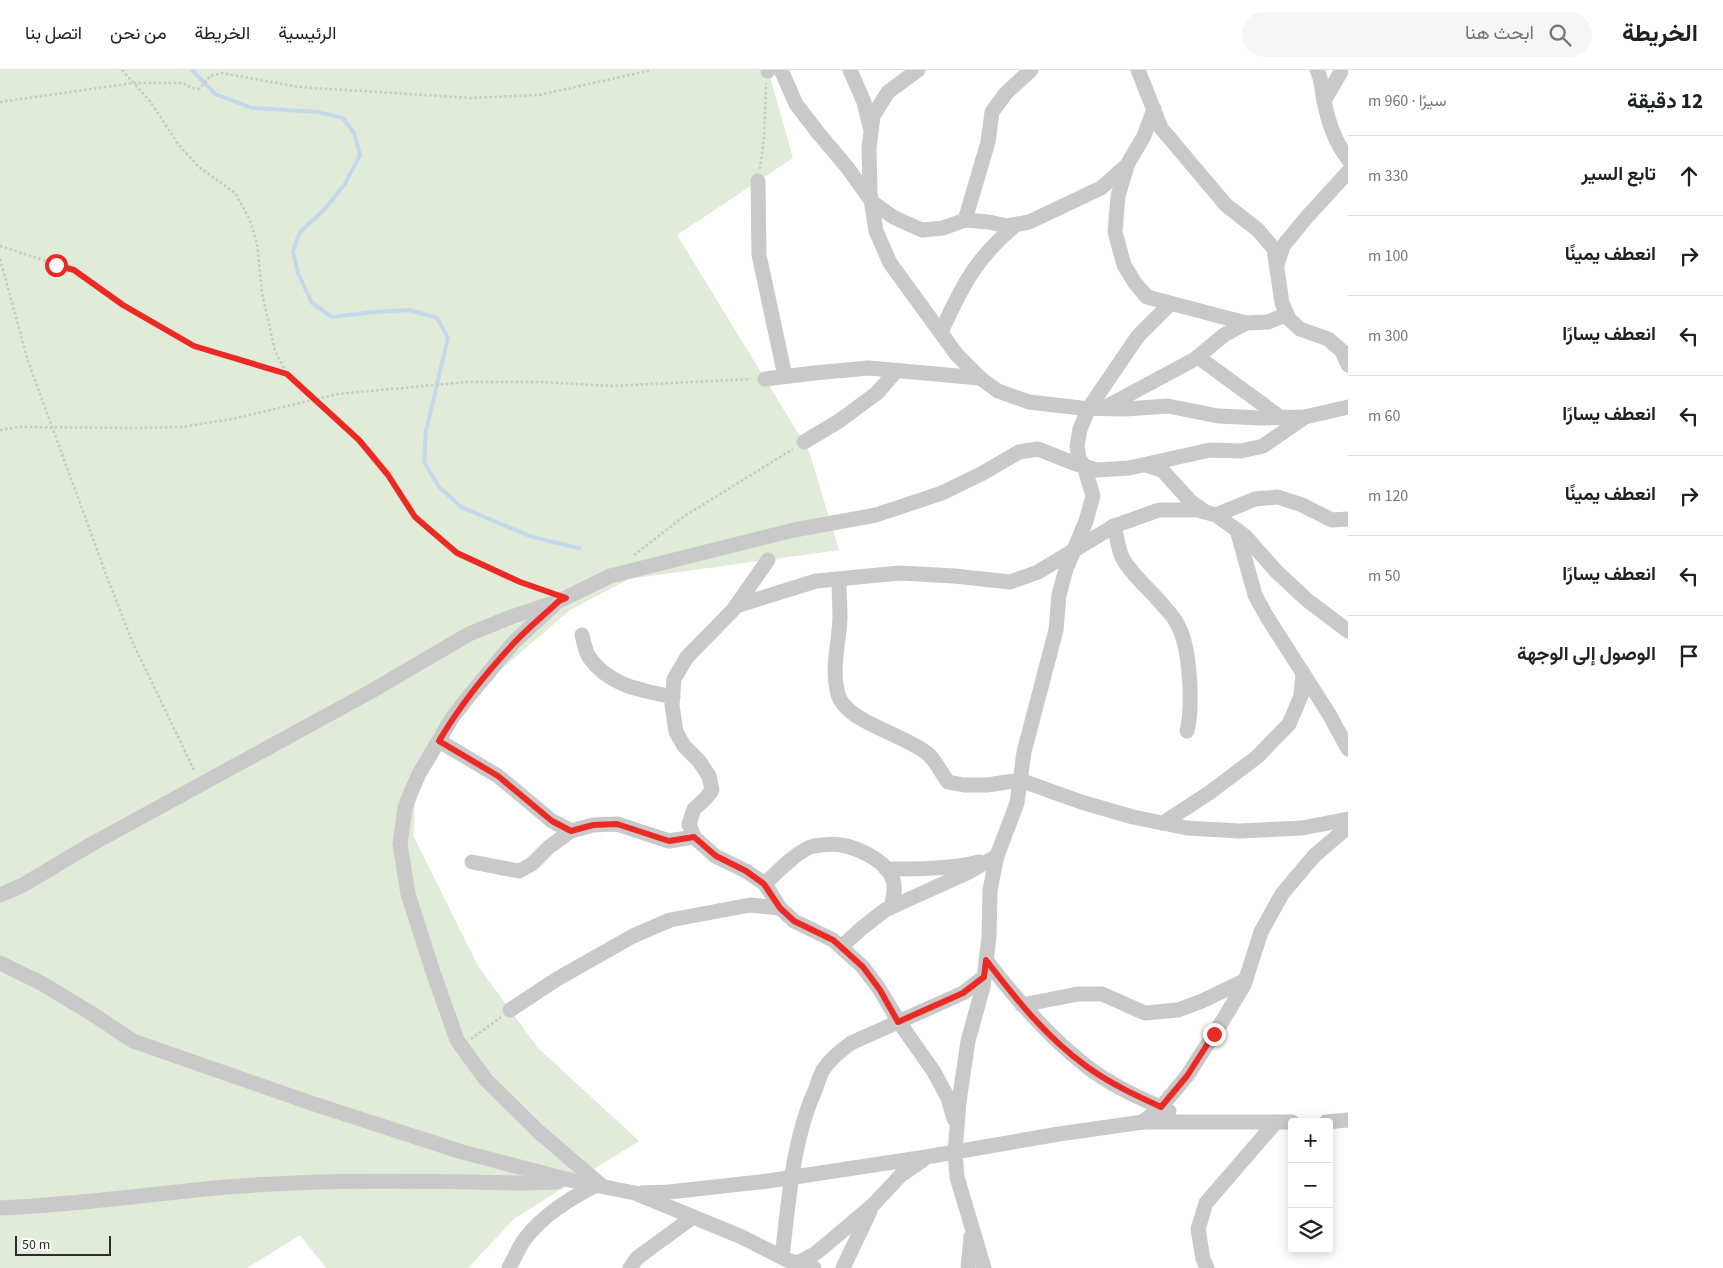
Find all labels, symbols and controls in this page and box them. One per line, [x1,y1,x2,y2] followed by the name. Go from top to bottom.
[1242,12,1592,57] search box
[1622,16,1698,51] text: الخريطة
[1465,20,1534,47] text: ابحث هنا
[25,21,82,46] text: اتصل بنا
[110,21,167,46] text: من نحن
[195,21,250,46] text: الخريطة
[278,21,336,46] text: الرئيسية
[1546,21,1574,49] icon: search
[1627,86,1703,116] text: 12 دقيقة
[1368,90,1446,112] text: سيرًا · 960 m
[1581,161,1656,188] text: تابع السير
[1675,162,1703,190] icon: ahead
[1368,165,1408,187] text: 330 m
[1565,241,1656,268] text: انعطف يمينًا
[1675,242,1703,270] icon: right
[1368,245,1408,267] text: 100 m
[45,254,68,277] route start
[1562,321,1656,348] text: انعطف يسارًا
[1675,322,1703,350] icon: left
[1368,325,1408,347] text: 300 m
[1562,401,1656,428] text: انعطف يسارًا
[1675,402,1703,430] icon: left
[1368,405,1400,427] text: 60 m
[1565,481,1656,508] text: انعطف يمينًا
[1675,482,1703,510] icon: right
[1368,485,1408,507] text: 120 m
[1562,561,1656,588] text: انعطف يسارًا
[1675,562,1703,590] icon: left
[1368,565,1400,587] text: 50 m
[1517,641,1656,668] text: الوصول إلى الوجهة
[1675,642,1703,670] icon: arrive
[1203,1023,1226,1046] route end
[1288,1118,1333,1253] map controls
[1288,1118,1333,1163] button: +
[1288,1163,1333,1208] button: −
[1288,1208,1333,1253] button: layers
[15,1233,111,1256] scale bar
[22,1235,50,1255] text: 50 m

